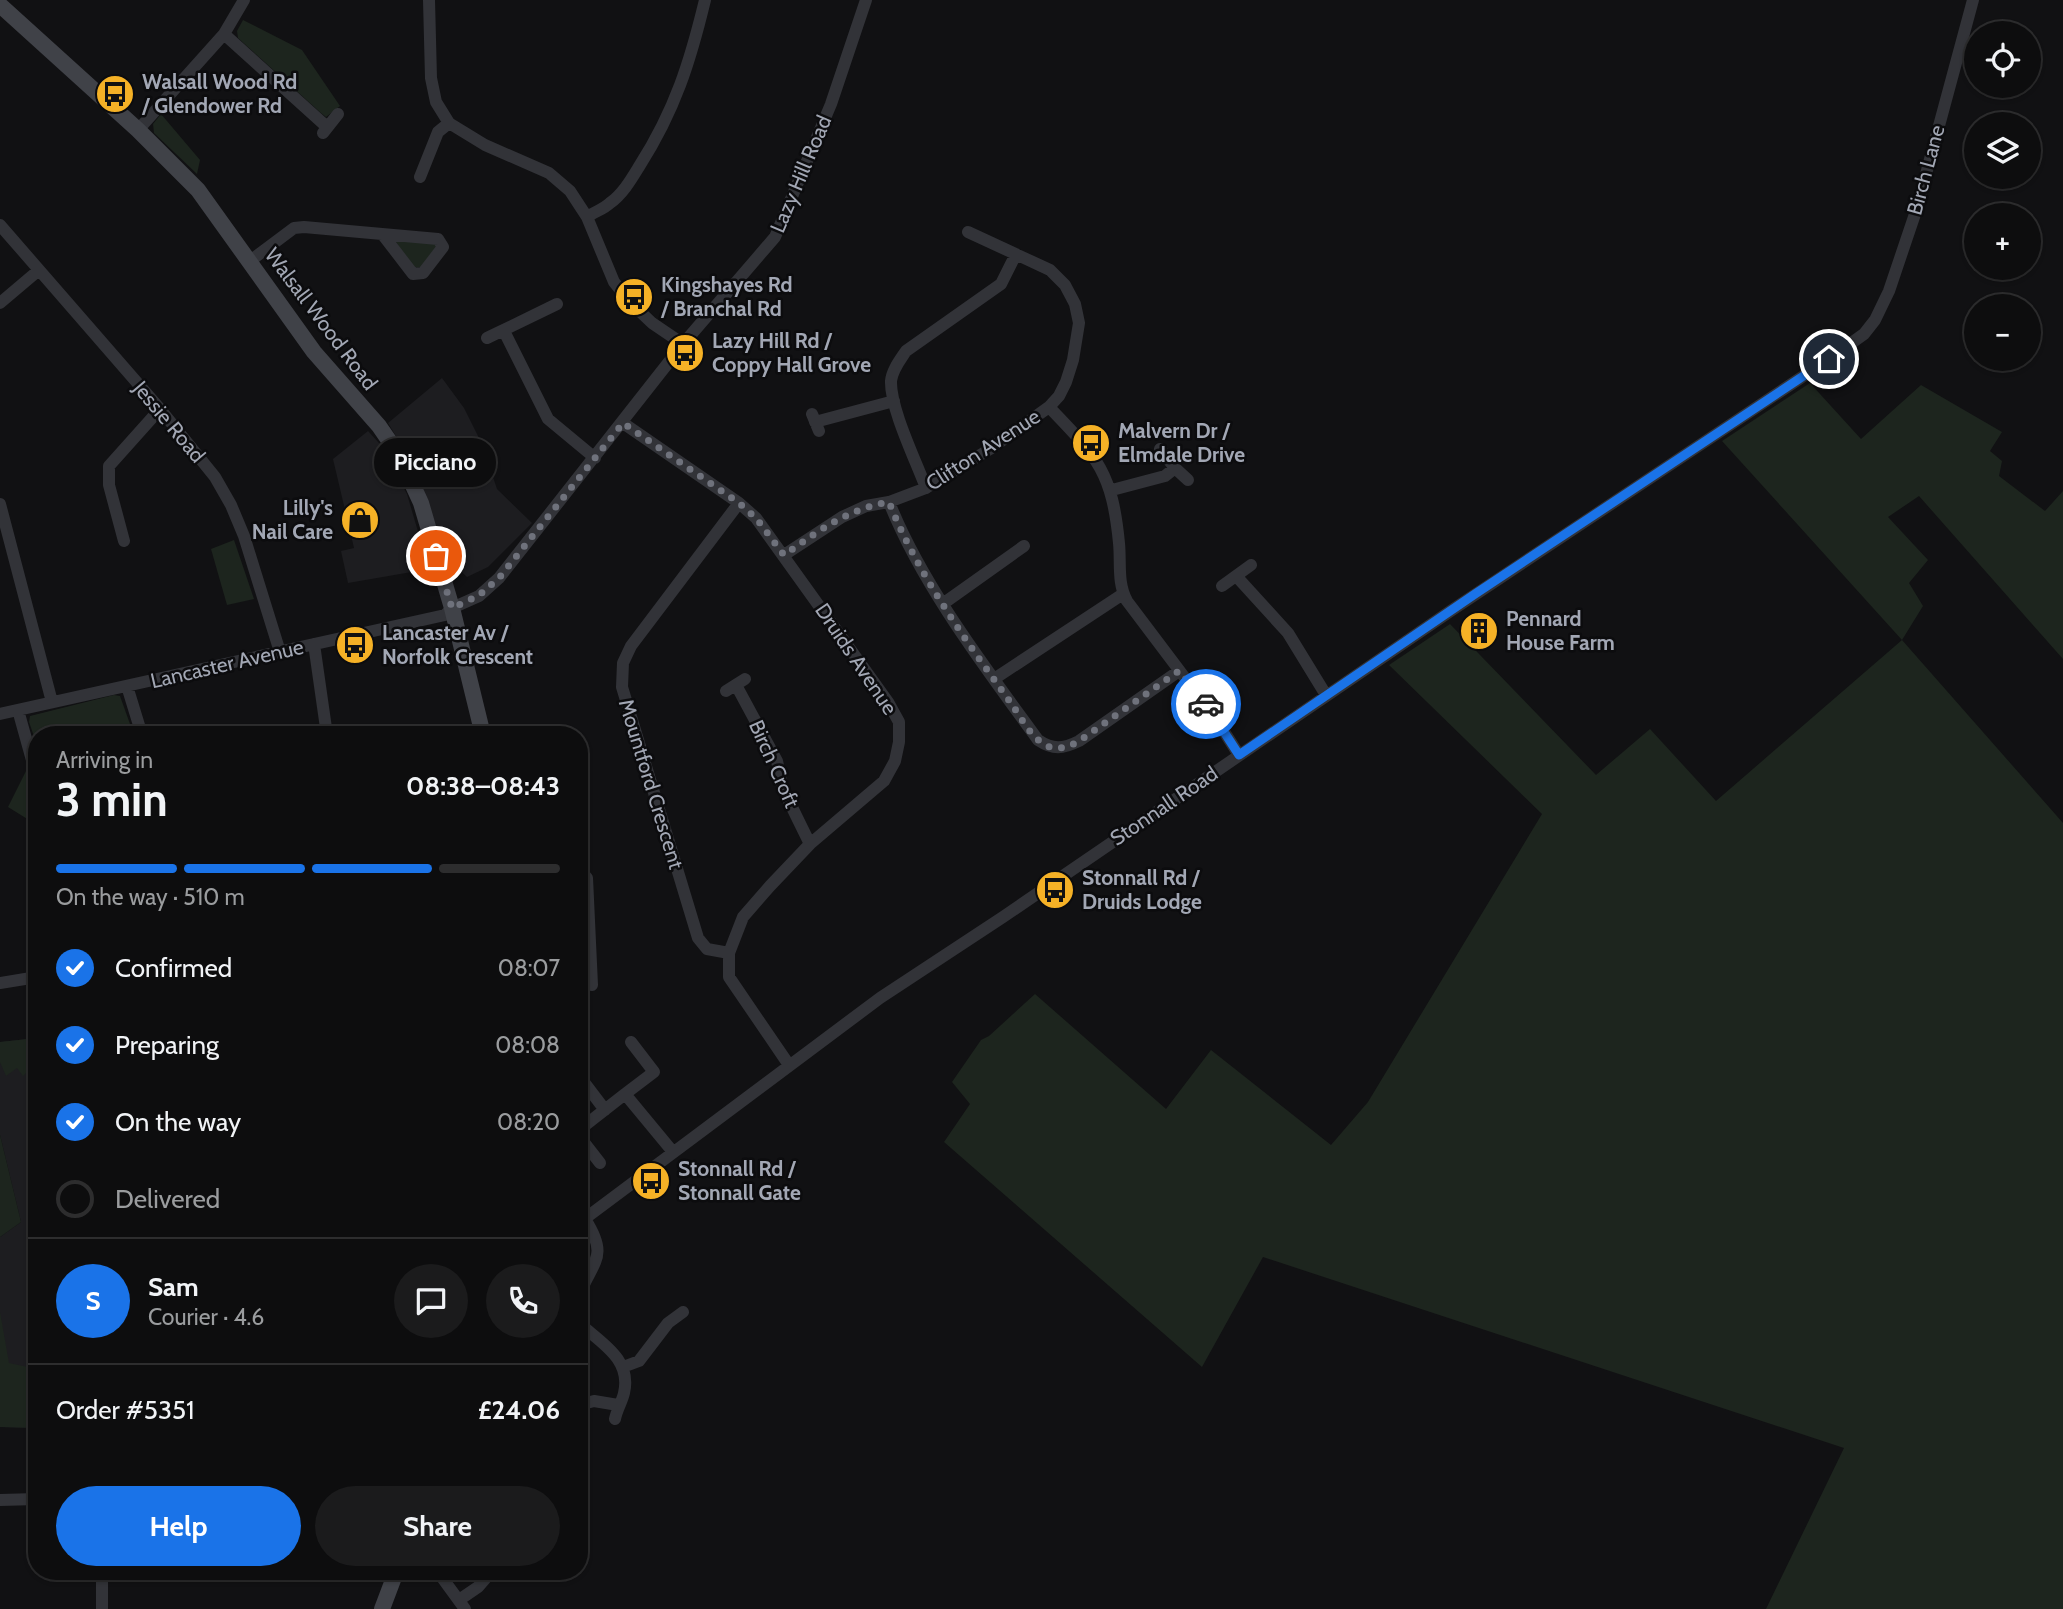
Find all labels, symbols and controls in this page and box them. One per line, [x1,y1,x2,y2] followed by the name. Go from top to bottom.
[1964,21,2041,371] map controls
[1964,21,2041,98] button: locate
[141,69,297,118] place label: Walsall Wood Rd / Glendower Rd
[94,73,136,115] bus stop icon: Walsall Wood Rd / Glendower Rd
[765,111,836,236] street label: Lazy Hill Road
[1964,112,2041,189] button: layers
[1902,122,1950,218] street label: Birch Lane
[1964,203,2041,280] button: +
[260,243,383,395] street label: Walsall Wood Road
[660,272,793,321] place label: Kingshayes Rd / Branchal Rd
[613,276,655,318] bus stop icon: Kingshayes Rd / Branchal Rd
[1964,294,2041,371] button: −
[712,328,871,377] place label: Lazy Hill Rd / Coppy Hall Grove
[1799,329,1859,389] pin
[664,332,706,374] bus stop icon: Lazy Hill Rd / Coppy Hall Grove
[1810,340,1848,378] icon: home
[127,375,211,468] street label: Jessie Road
[921,403,1045,496] street label: Clifton Avenue
[1118,418,1245,467] place label: Malvern Dr / Elmdale Drive
[1070,422,1112,464] bus stop icon: Malvern Dr / Elmdale Drive
[375,437,497,486] callout: Picciano
[394,448,476,476] text: Picciano
[252,495,333,544] place label: Lilly's Nail Care
[339,499,381,541] shop icon: Lilly's Nail Care
[406,526,466,586] pin
[417,537,455,575] icon: bag
[810,598,903,719] street label: Druids Avenue
[1506,606,1615,655] place label: Pennard House Farm
[1458,610,1500,652] building icon: Pennard House Farm
[382,620,533,669] place label: Lancaster Av / Norfolk Crescent
[334,624,376,666] bus stop icon: Lancaster Av / Norfolk Crescent
[148,634,306,693] street label: Lancaster Avenue
[1171,669,1241,739] courier
[1187,685,1225,723] icon: car
[614,696,689,872] street label: Mountford Crescent
[744,716,805,812] street label: Birch Croft
[56,746,153,774] text: Arriving in
[1105,760,1222,851] street label: Stonnall Road
[406,770,560,802] text: 08:38–08:43
[56,772,168,828] text: 3 min
[1082,865,1202,914] place label: Stonnall Rd / Druids Lodge
[1034,869,1076,911] bus stop icon: Stonnall Rd / Druids Lodge
[56,883,245,911] text: On the way · 510 m
[56,949,94,987] icon: check
[115,952,232,984] text: Confirmed
[498,954,560,982] text: 08:07
[56,1026,94,1064] icon: check
[115,1029,219,1061] text: Preparing
[495,1031,560,1059] text: 08:08
[56,1103,94,1141] icon: check
[115,1106,241,1138] text: On the way
[497,1108,560,1136] text: 08:20
[678,1156,801,1205] place label: Stonnall Rd / Stonnall Gate
[630,1160,672,1202] bus stop icon: Stonnall Rd / Stonnall Gate
[115,1183,220,1215] text: Delivered
[394,1264,468,1338] button: chat
[486,1264,560,1338] button: phone
[148,1271,199,1303] text: Sam
[85,1285,101,1317] text: S
[148,1303,264,1331] text: Courier · 4.6
[56,1394,195,1426] text: Order #5351
[478,1394,560,1426] text: £24.06
[56,1486,301,1566] button: Help
[315,1486,560,1566] button: Share

